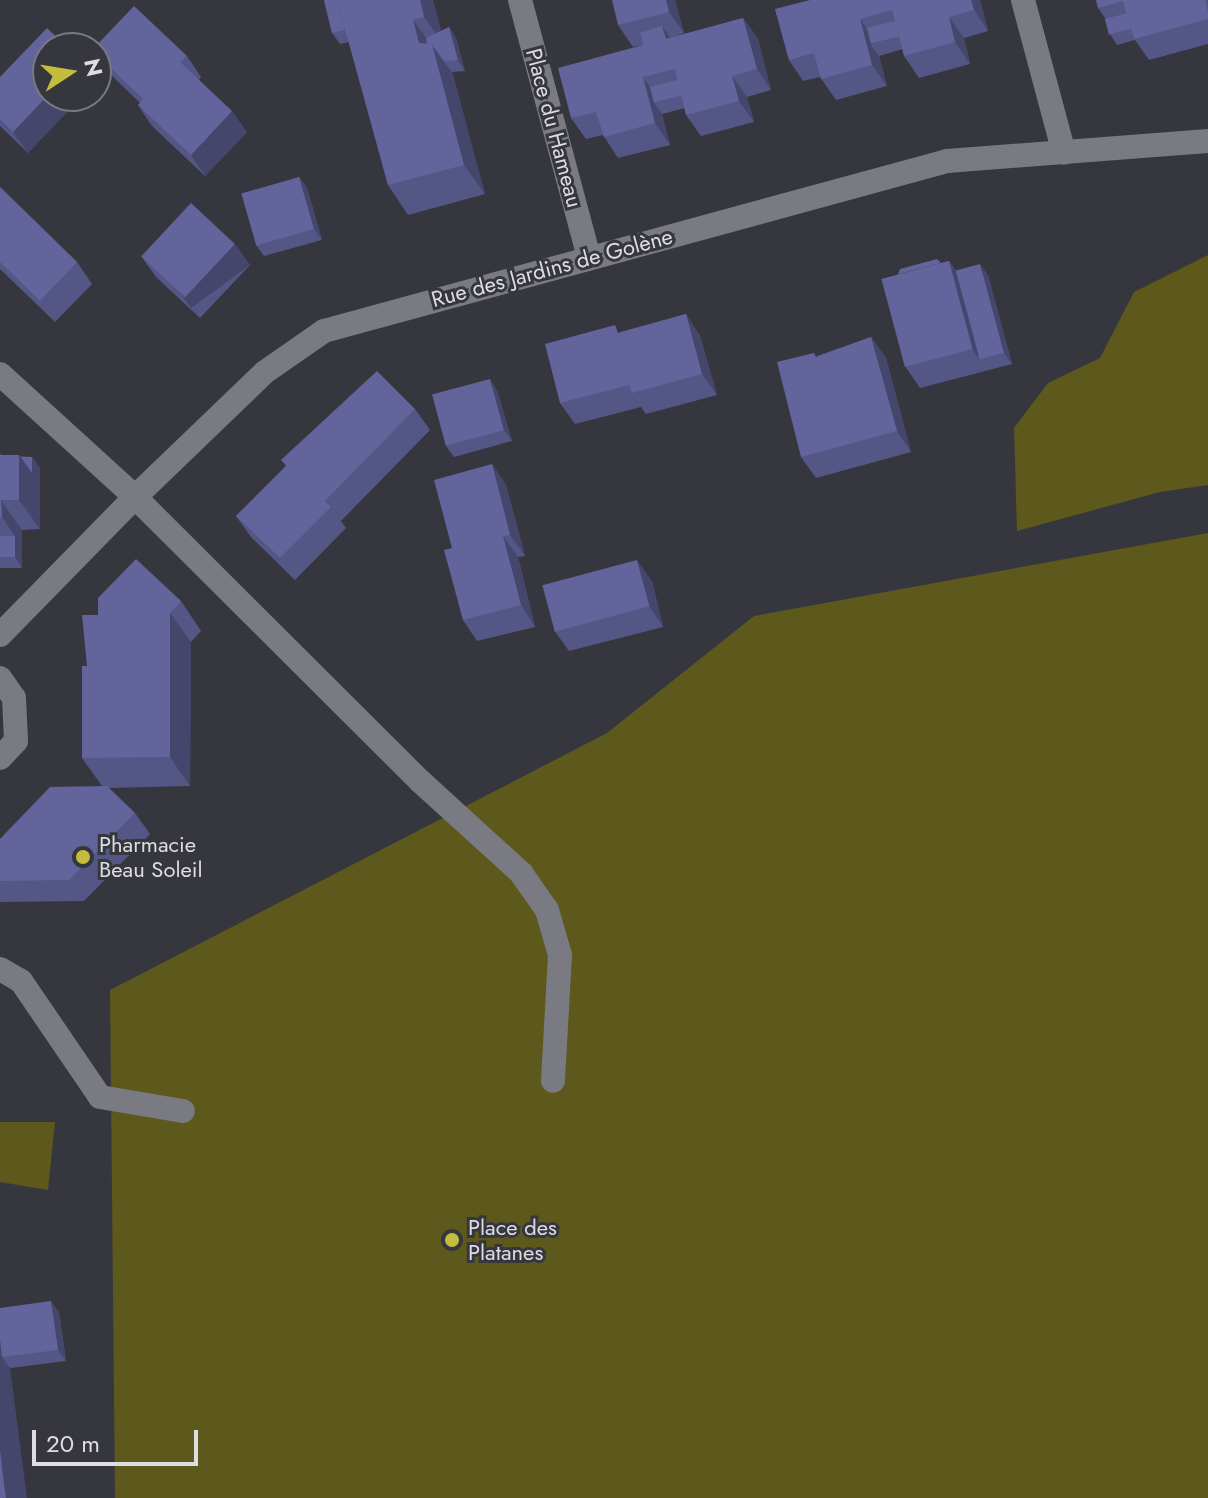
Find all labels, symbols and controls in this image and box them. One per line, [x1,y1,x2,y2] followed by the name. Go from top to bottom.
[32,32,112,112] north arrow
[520,45,588,211] street label: Place du Hameau
[76,56,111,79] text: N
[429,223,675,313] street label: Rue des Jardins de Golène
[99,831,203,882] place label: Pharmacie Beau Soleil
[74,848,92,866] marker: Pharmacie Beau Soleil
[468,1214,557,1266] place label: Place des Platanes
[443,1231,461,1249] marker: Place des Platanes
[36,1414,202,1464] scale bar
[46,1426,100,1461] text: 20 m

